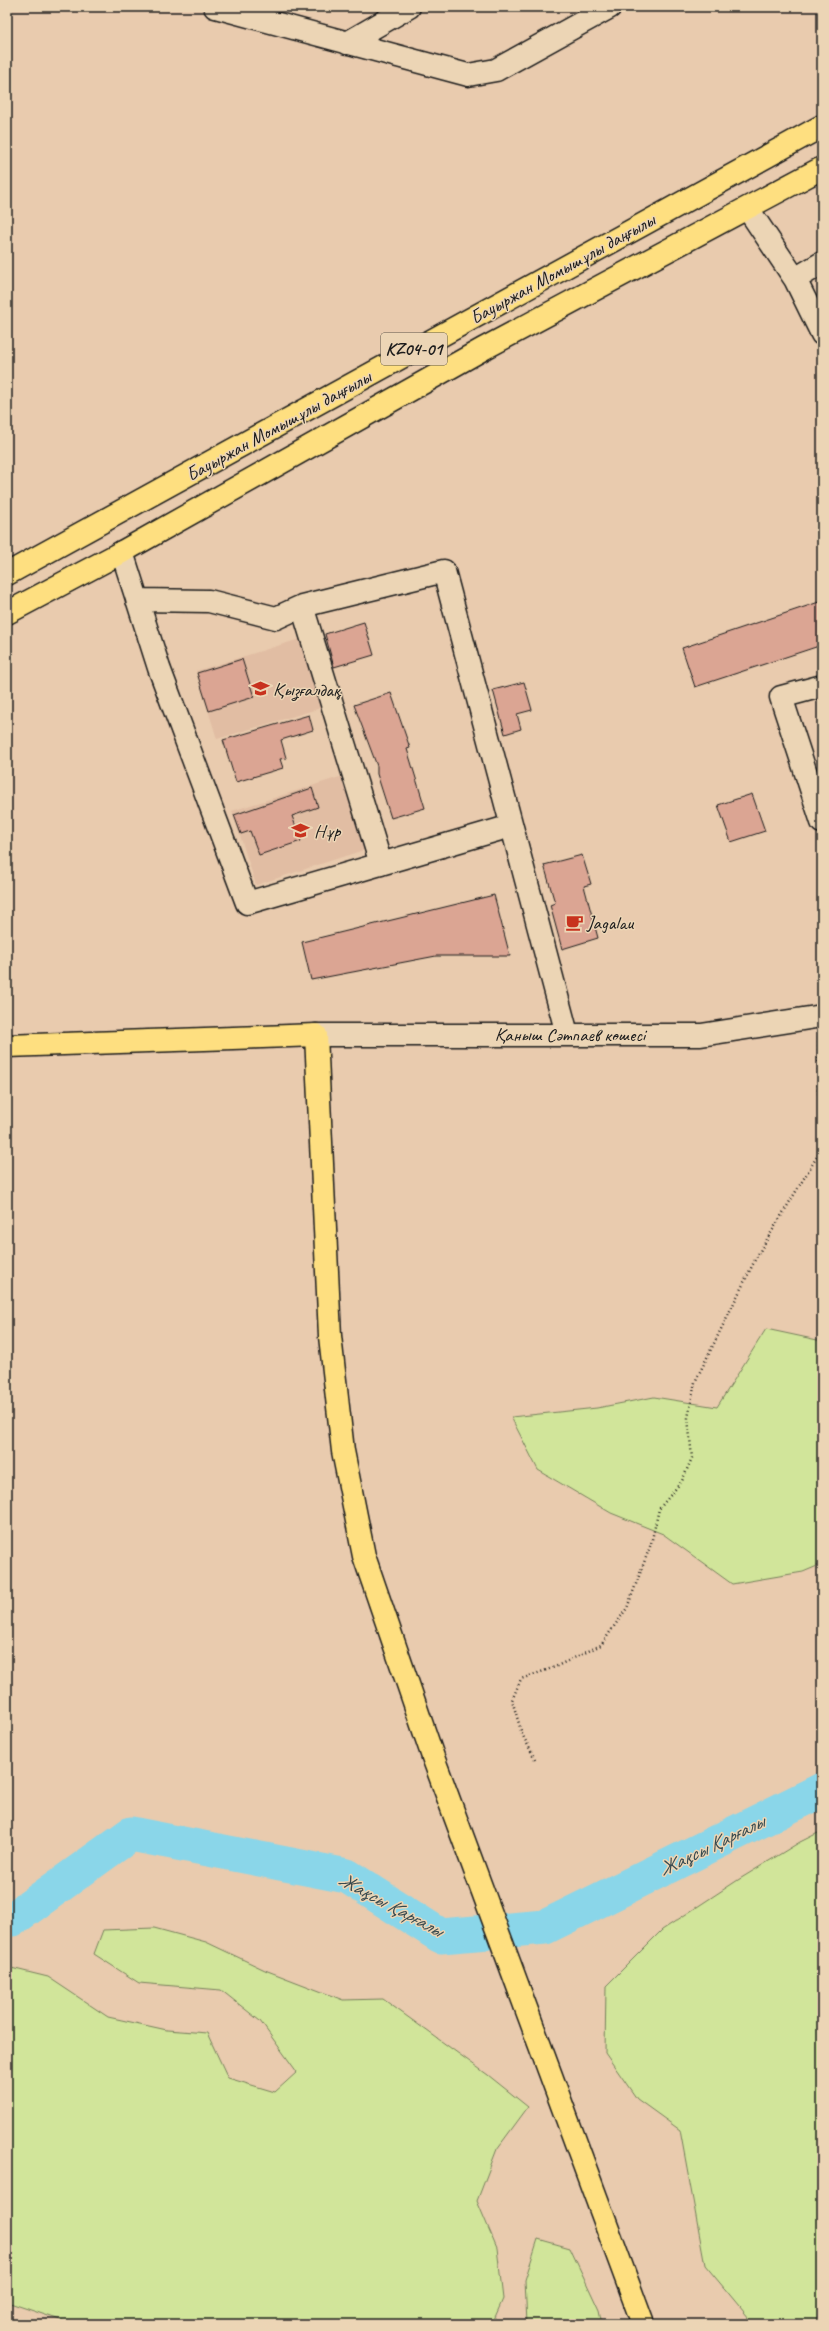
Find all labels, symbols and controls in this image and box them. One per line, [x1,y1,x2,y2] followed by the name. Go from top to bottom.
[466,207,661,330] street label: Бауыржан Момышұлы даңғылы
[381,333,447,365] road number: KZ04-01
[182,364,377,487] street label: Бауыржан Момышұлы даңғылы
[273,678,342,702] place label: Қызғалдақ
[250,679,270,699] school or university icon: Қызғалдақ
[314,819,341,843] place label: Нұр
[291,820,311,840] school or university icon: Нұр
[586,911,634,935] place label: Jagalau
[564,912,584,932] cafe icon: Jagalau
[495,1023,648,1047] street label: Қаныш Сәтпаев көшесі
[654,1808,771,1882] water label: Жақсы Қарғалы
[334,1867,450,1944] water label: Жақсы Қарғалы

